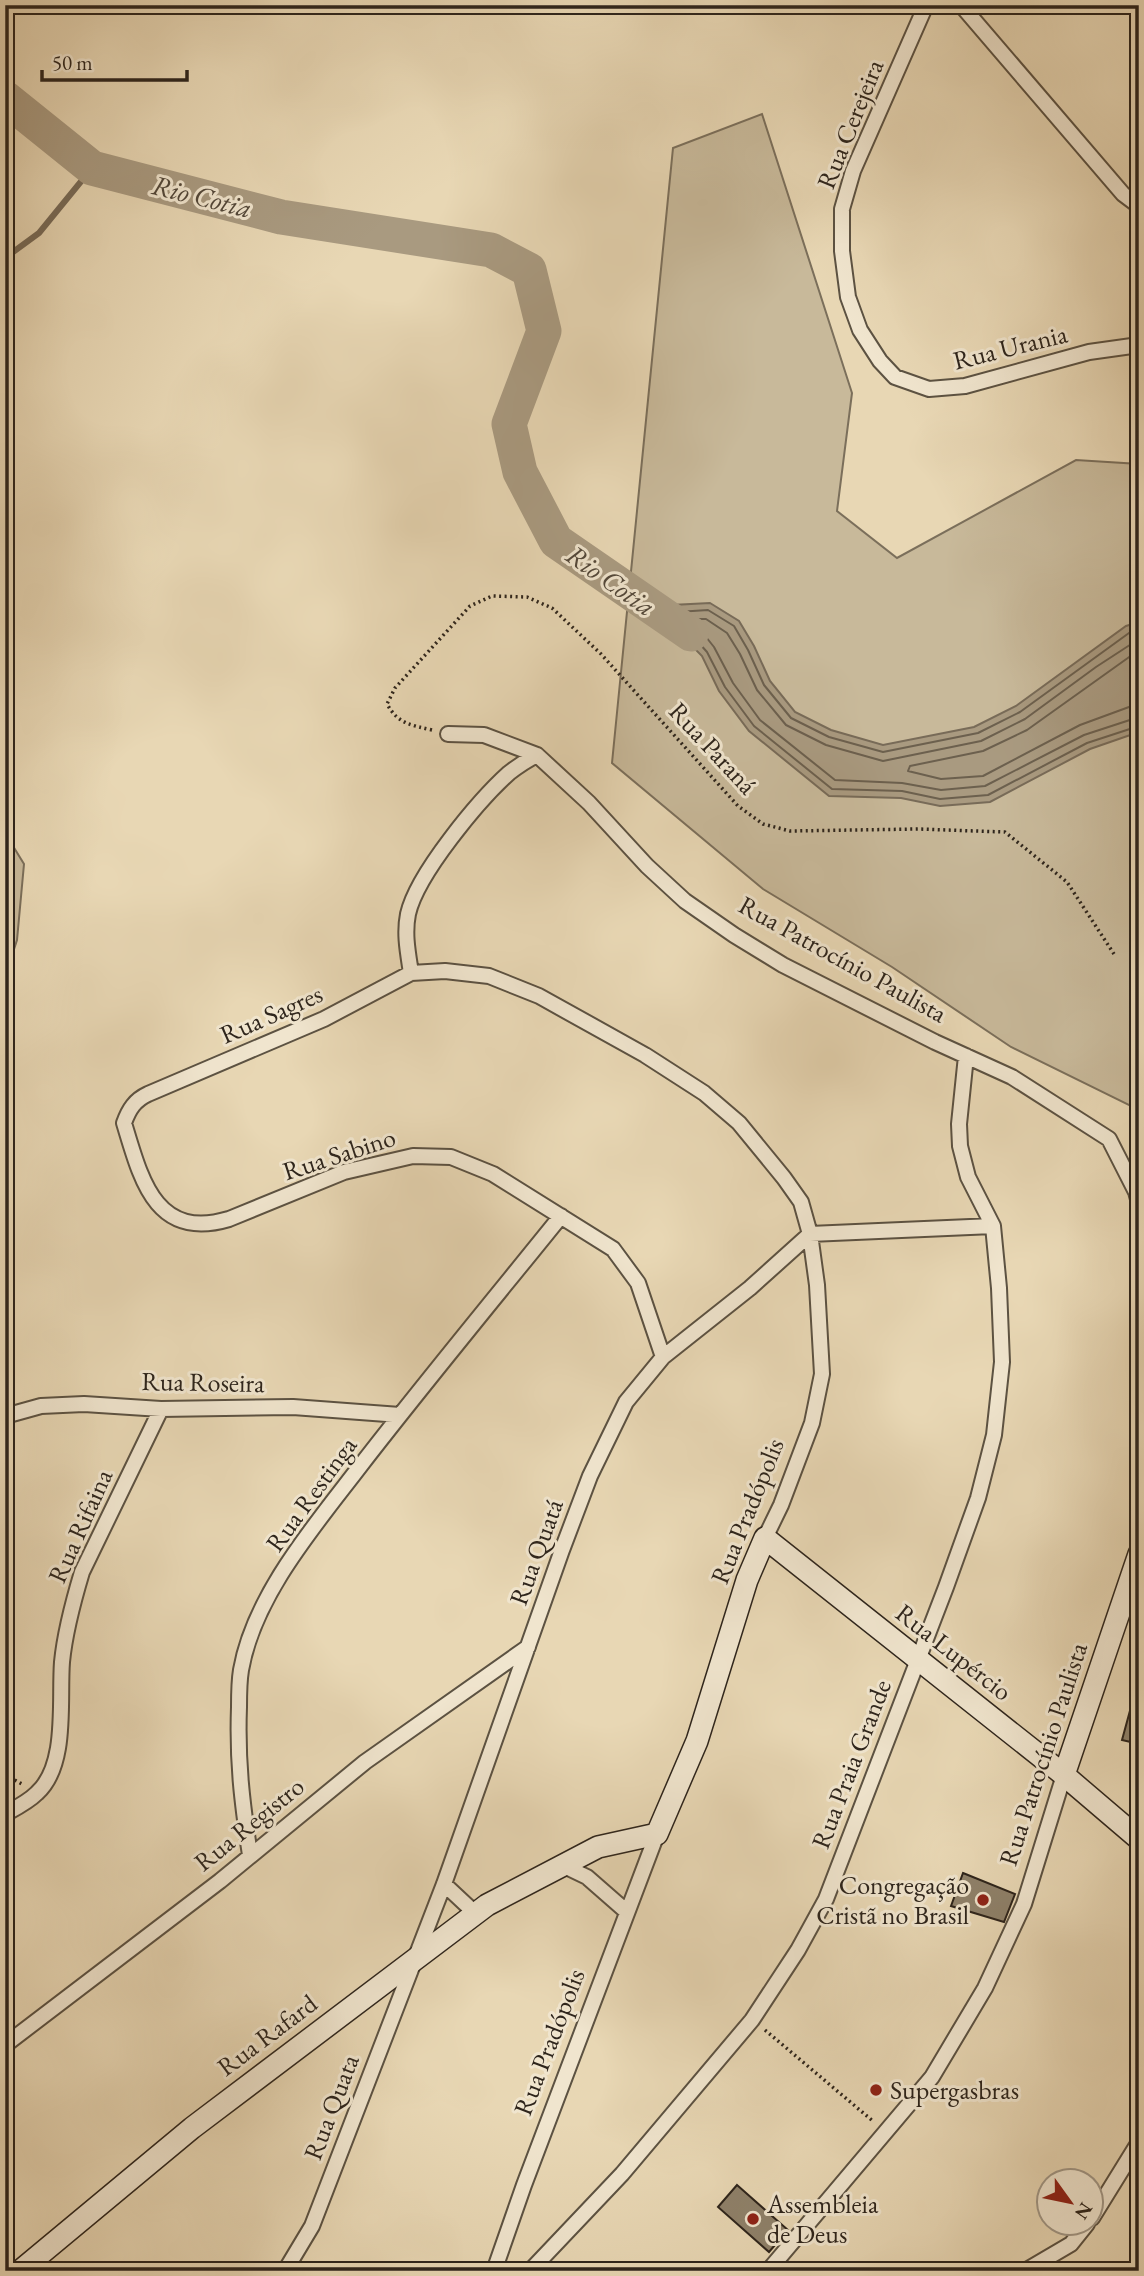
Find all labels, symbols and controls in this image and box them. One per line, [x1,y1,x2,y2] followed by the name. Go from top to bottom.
[42,38,187,82] scale bar
[52,49,93,76] text: 50 m
[809,54,892,194] street label: Rua Cerejeira
[148,166,256,226] water label: Rio Cotia
[949,316,1071,378] street label: Rua Urania
[559,536,663,624] water label: Rio Cotia
[662,695,765,802] street label: Rua Paraná
[733,888,954,1031] street label: Rua Patrocínio Paulista
[214,976,328,1052] street label: Rua Sagres
[278,1120,400,1188] street label: Rua Sabino
[141,1364,265,1400] street label: Rua Roseira
[258,1429,365,1559] street label: Rua Restinga
[702,1433,792,1589] street label: Rua Pradópolis
[40,1463,120,1588] street label: Rua Rifaina
[501,1494,571,1610] street label: Rua Quatá
[889,1596,1019,1708] street label: Rua Lupércio
[991,1637,1095,1870] street label: Rua Patrocínio Paulista
[803,1675,899,1853] street label: Rua Praia Grande
[187,1769,311,1879] street label: Rua Registro
[816,1868,969,1932] place label: Congregação Cristã no Brasil
[975,1892,991,1908] marker: Congregação Cristã no Brasil
[505,1964,593,2120] street label: Rua Pradópolis
[210,1986,324,2084] street label: Rua Rafard
[295,2049,367,2165] street label: Rua Quata
[890,2073,1019,2107] place label: Supergasbras
[868,2082,884,2098] marker: Supergasbras
[1036,2168,1106,2238] north arrow
[766,2187,879,2251] place label: Assembleia de Deus
[1069,2198,1099,2225] text: N
[745,2211,761,2227] marker: Assembleia de Deus

